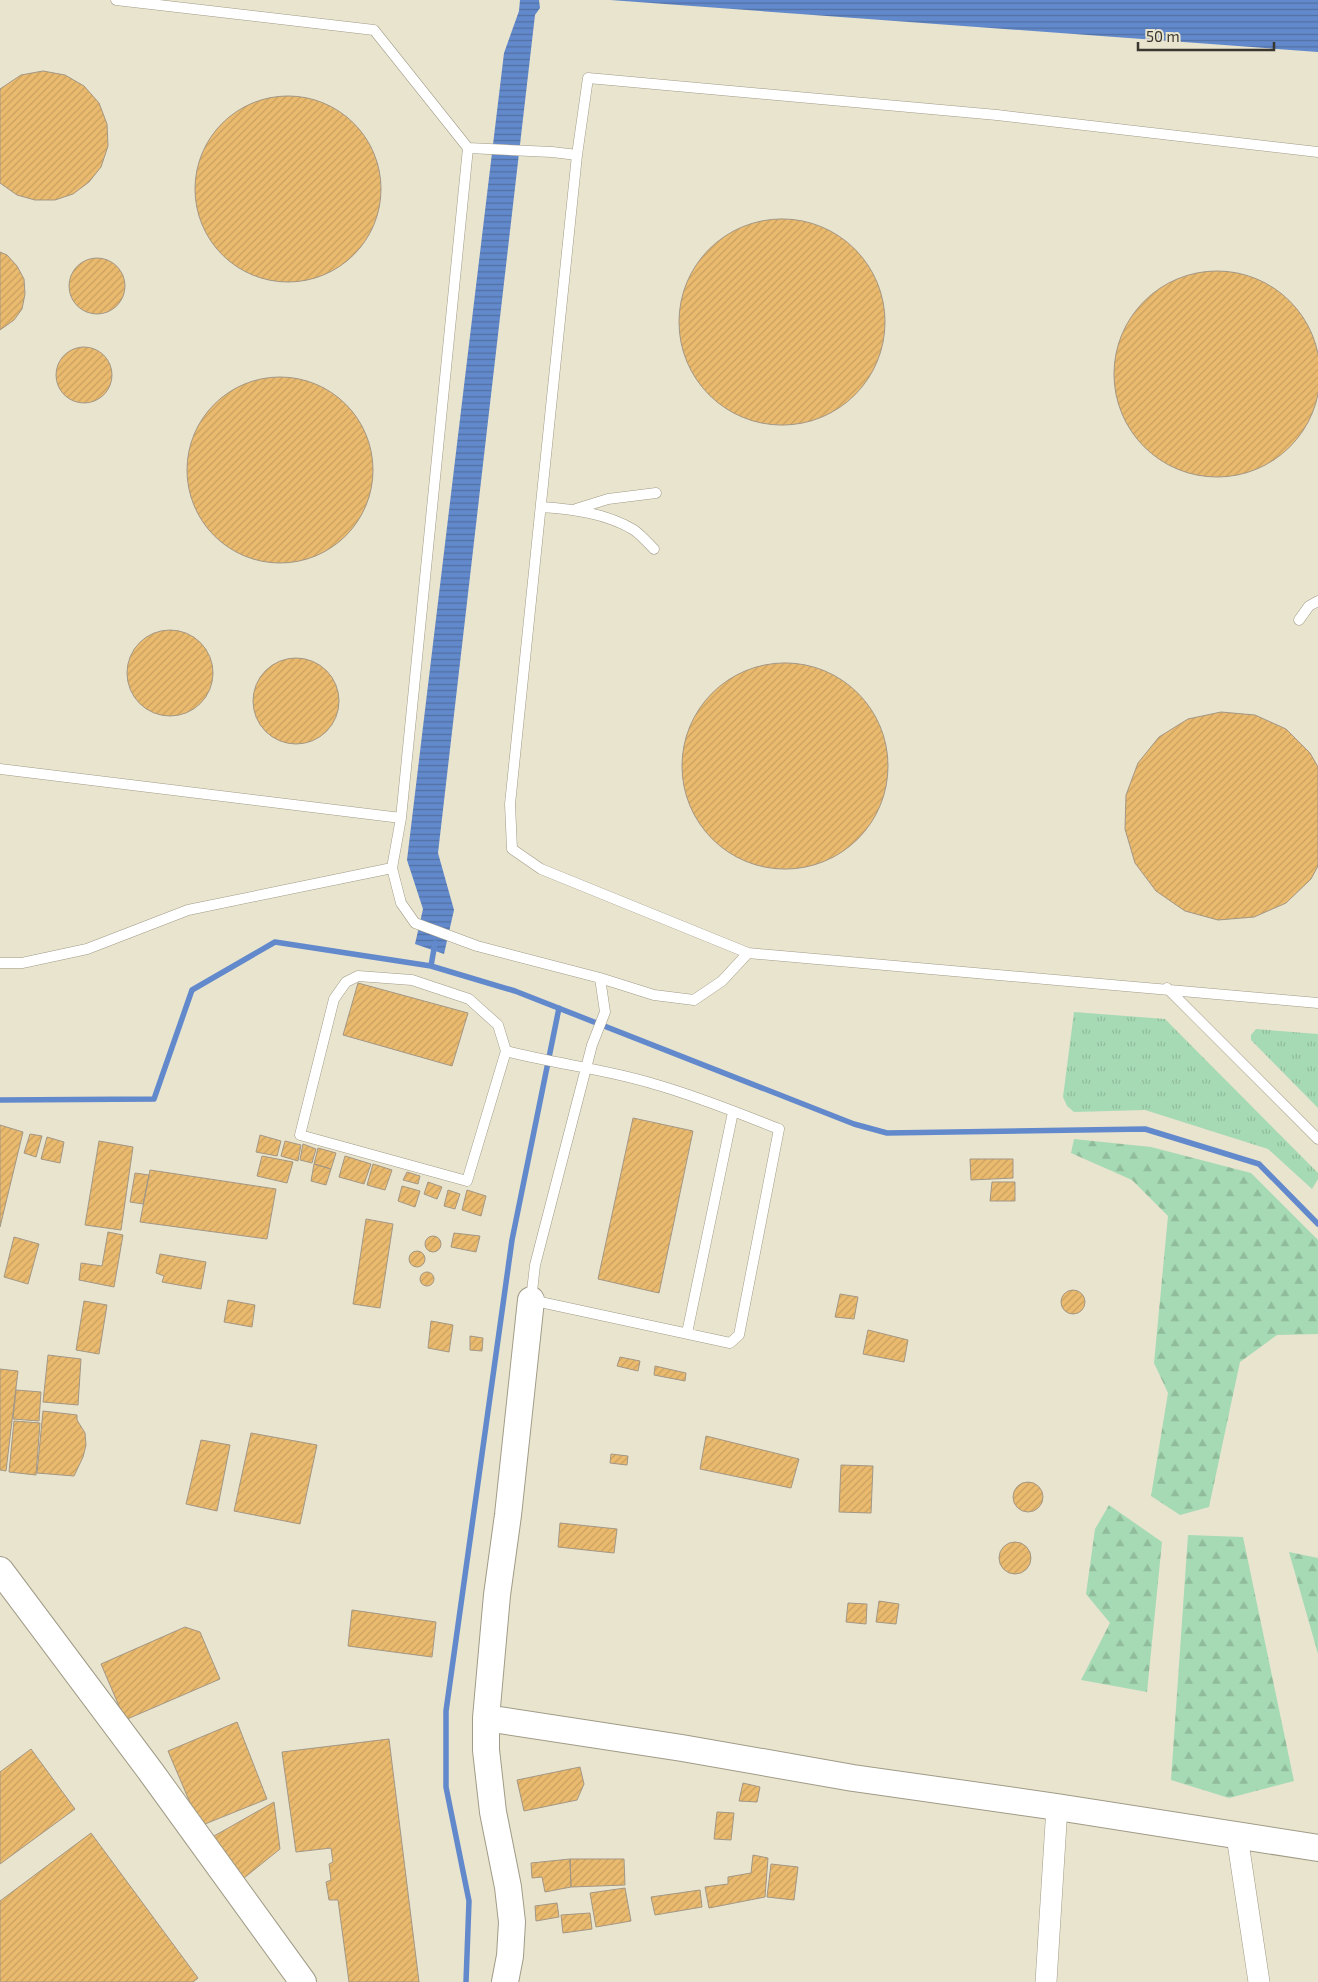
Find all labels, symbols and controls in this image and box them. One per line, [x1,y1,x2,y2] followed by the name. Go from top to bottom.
[1138,20,1274,52] scale bar
[1146,27,1180,45] text: 50 m

